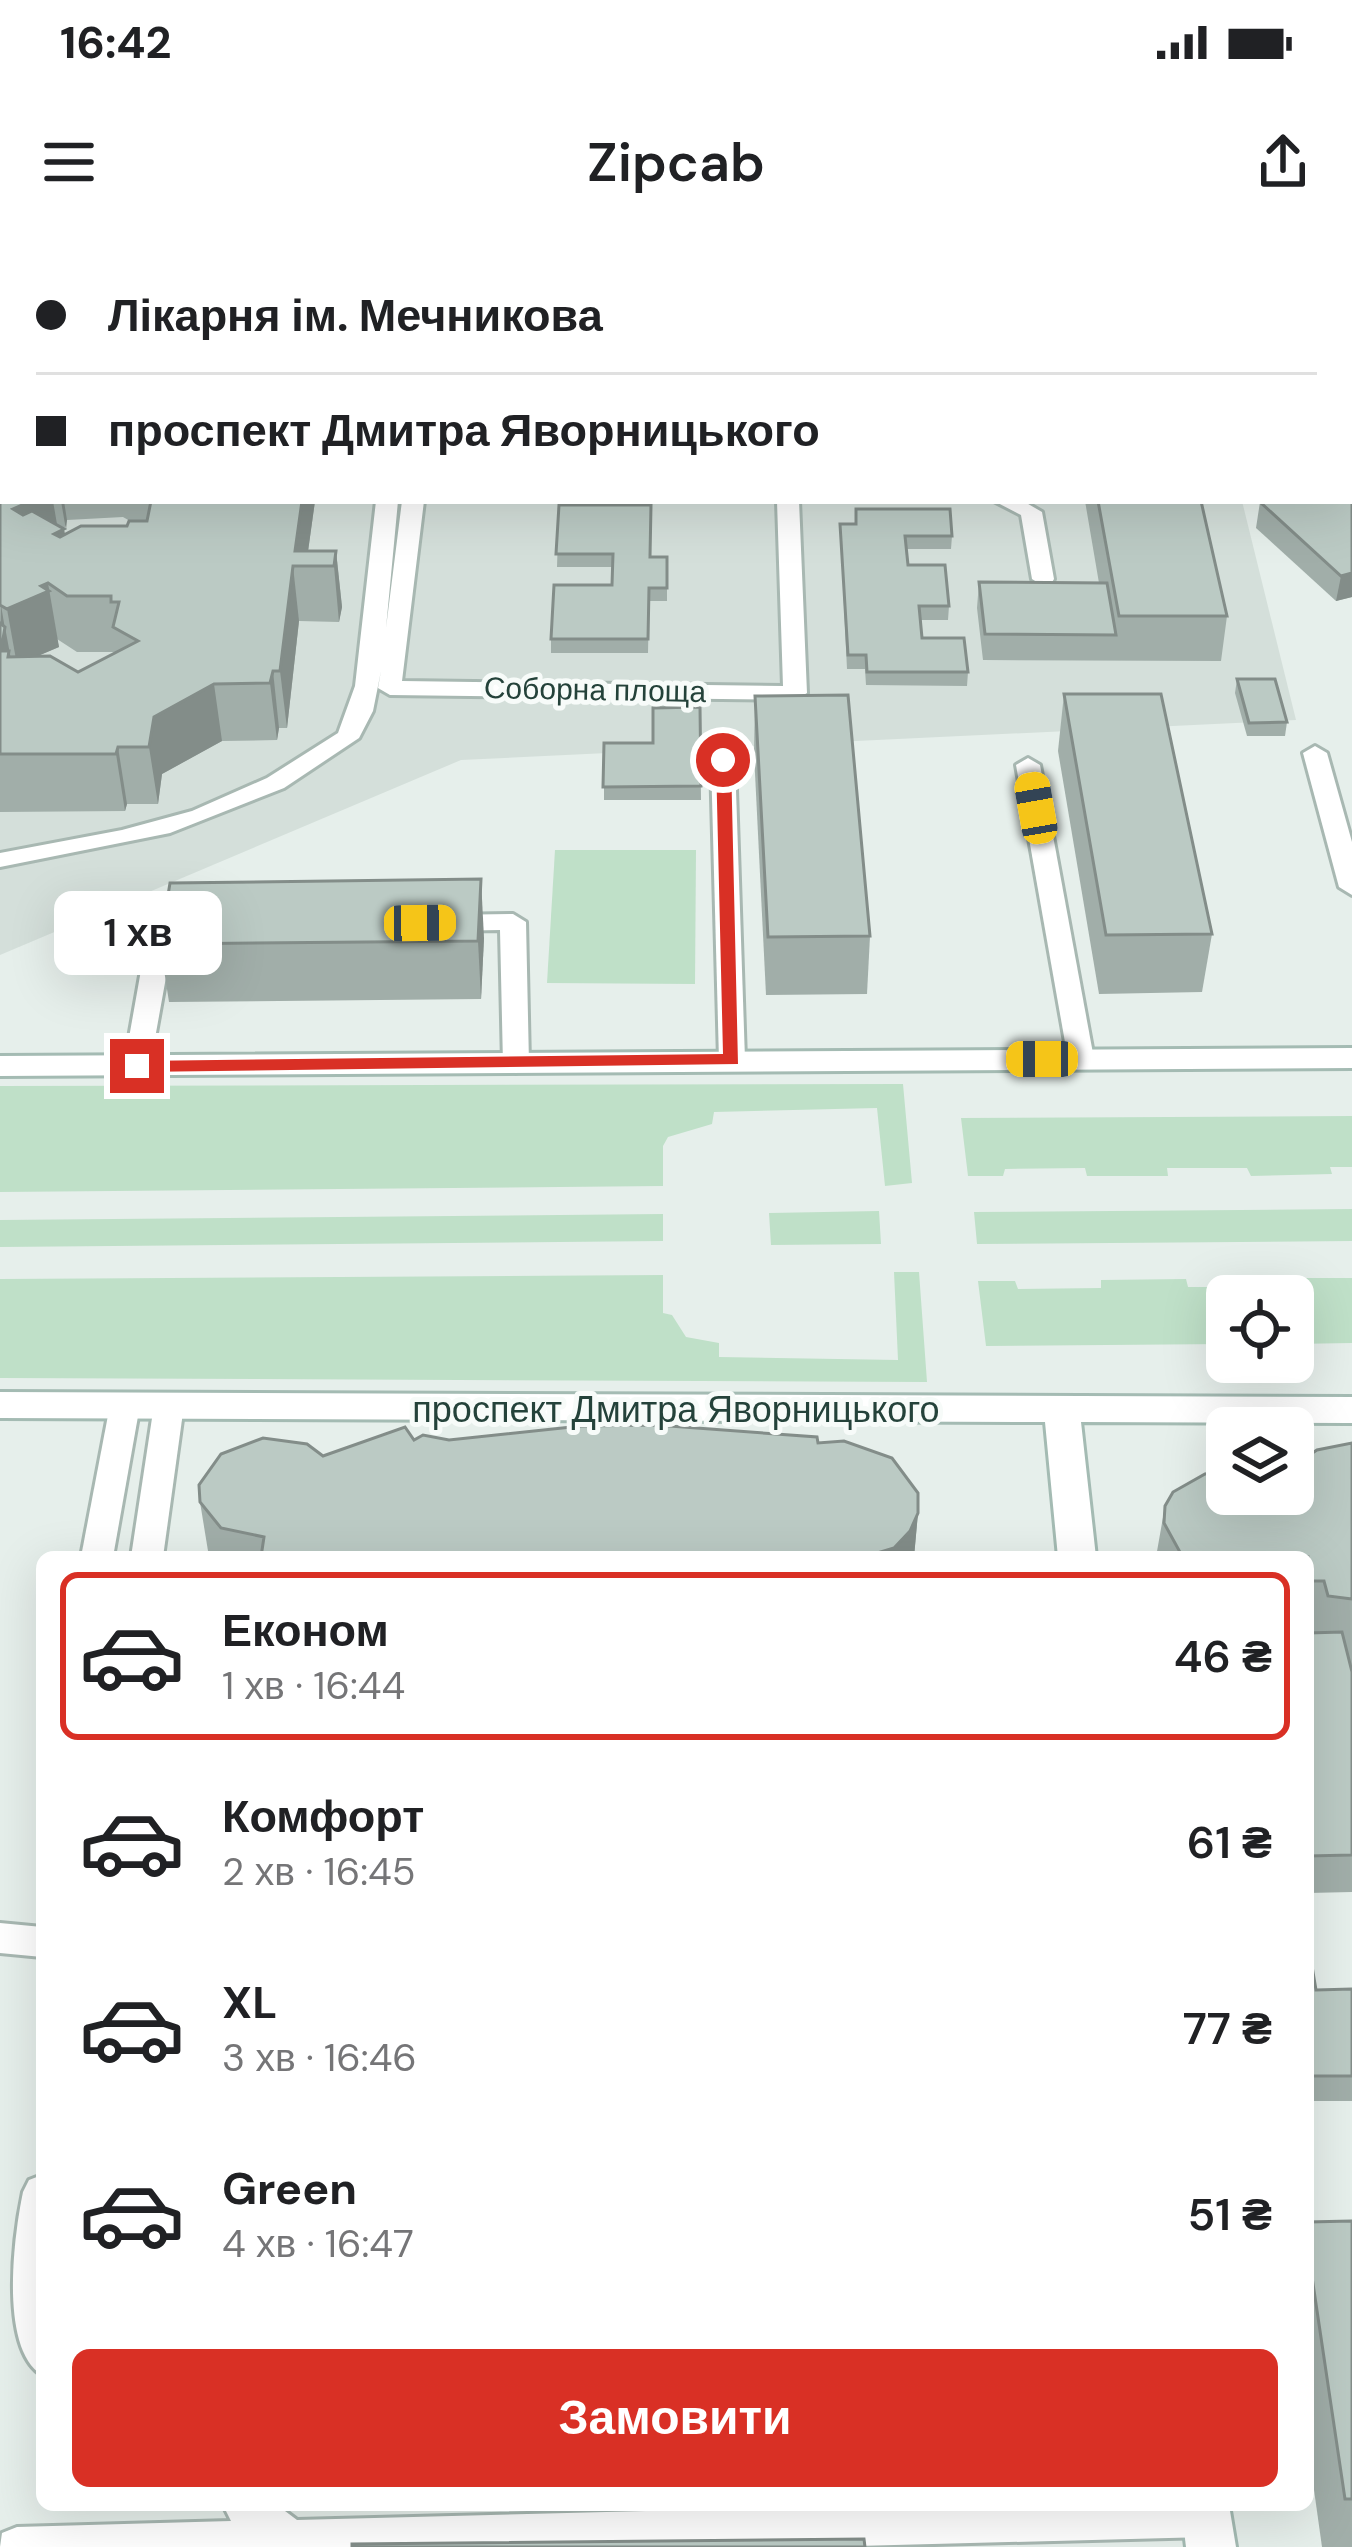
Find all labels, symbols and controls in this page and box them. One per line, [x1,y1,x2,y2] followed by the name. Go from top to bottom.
[60,13,172,72] text: 16:42
[587,127,765,198] text: Zipcab
[36,129,102,195] icon: menu
[1250,129,1316,195] icon: share
[108,286,603,345] text: Лікарня ім. Мечникова
[108,401,820,460] text: проспект Дмитра Яворницького
[484,668,707,711] street label: Соборна площа
[696,733,750,787] route start
[1012,769,1060,847] car
[53,892,221,976] callout: 1 хв
[384,904,456,942] car
[104,907,172,958] text: 1 хв
[110,1039,164,1093] route end
[1006,1041,1078,1077] car
[1206,1275,1314,1515] map controls
[1206,1275,1314,1383] button: locate
[412,1386,940,1433] street label: проспект Дмитра Яворницького
[1206,1407,1314,1515] button: layers
[222,1601,389,1660] text: Економ
[78,1602,186,1710] icon: car
[1174,1627,1272,1686] text: 46 ₴
[222,1660,405,1711] text: 1 хв · 16:44
[222,1787,424,1846] text: Комфорт
[78,1788,186,1896] icon: car
[1187,1813,1272,1872] text: 61 ₴
[222,1846,416,1897] text: 2 хв · 16:45
[222,1973,277,2032] text: XL
[78,1974,186,2082] icon: car
[1183,1999,1272,2058] text: 77 ₴
[222,2032,417,2083] text: 3 хв · 16:46
[222,2159,357,2218] text: Green
[78,2160,186,2268] icon: car
[1188,2185,1272,2244] text: 51 ₴
[222,2218,414,2269] text: 4 хв · 16:47
[72,2349,1278,2487] button: Замовити

